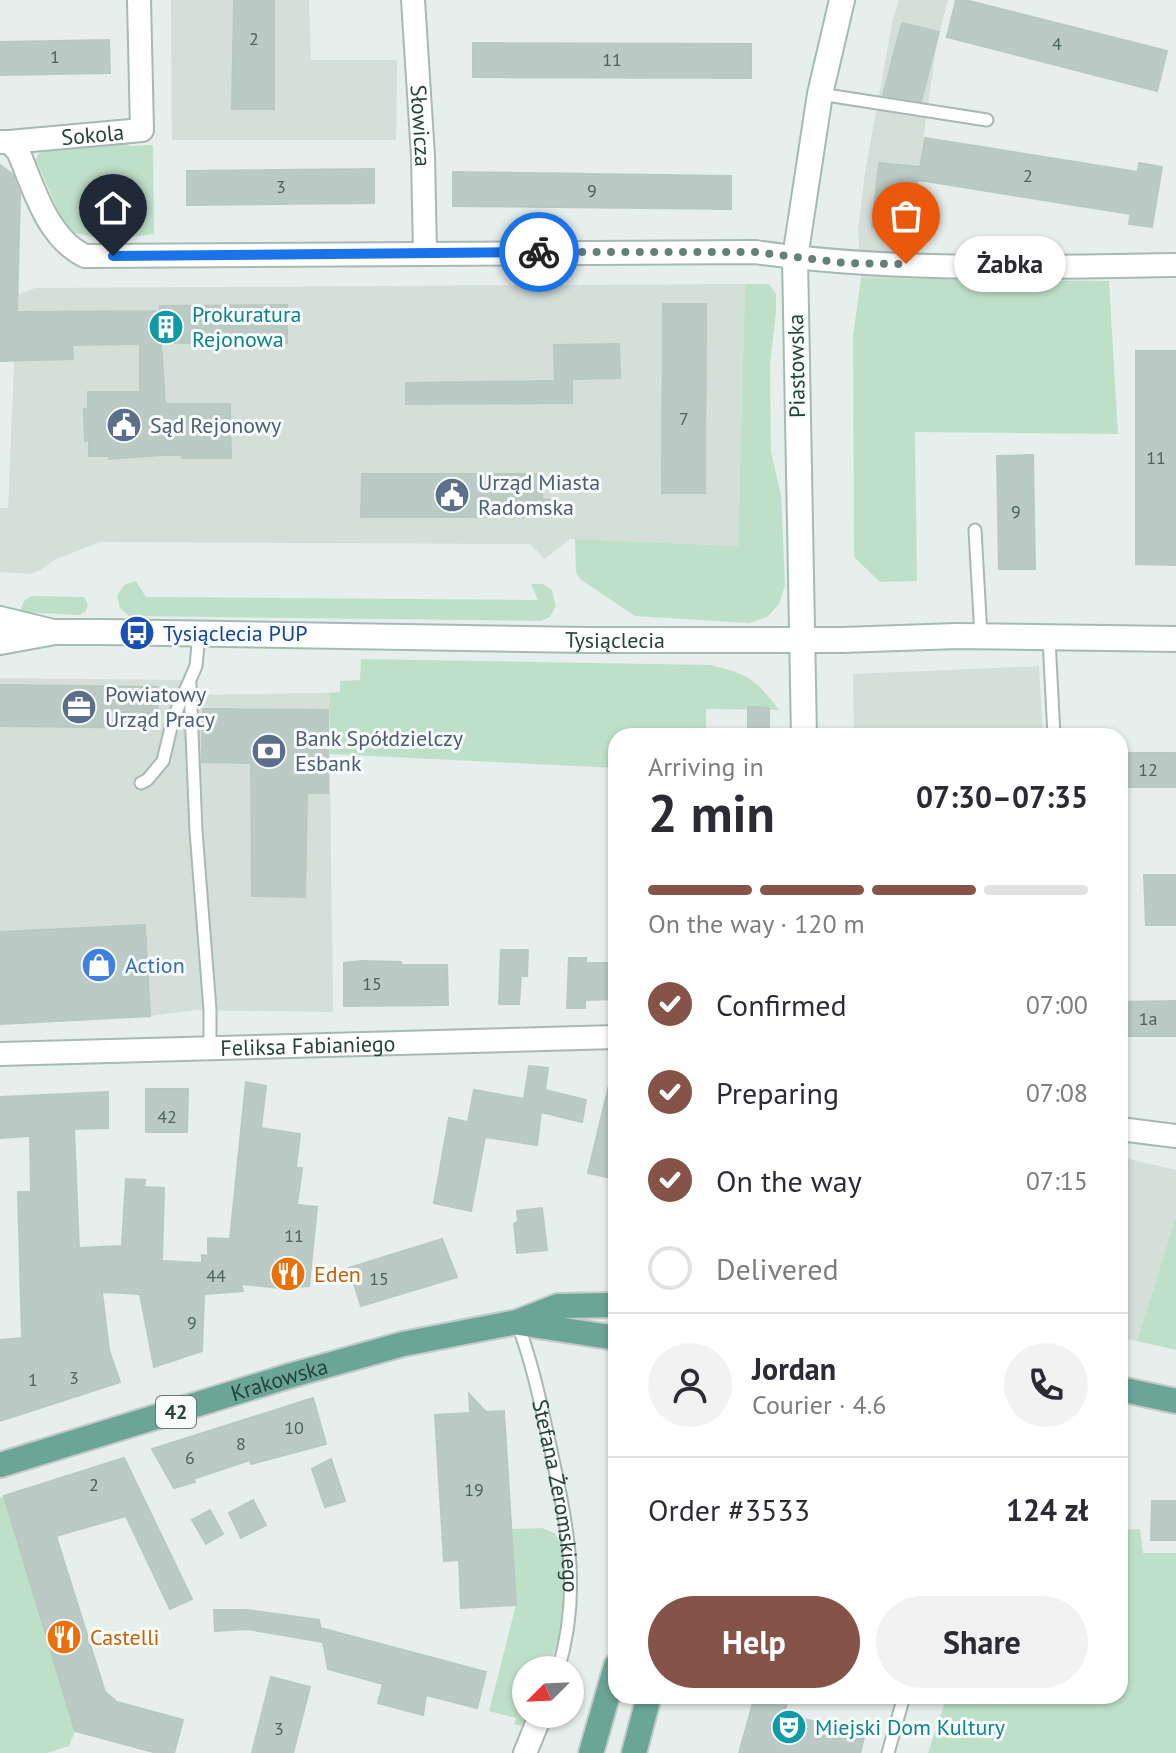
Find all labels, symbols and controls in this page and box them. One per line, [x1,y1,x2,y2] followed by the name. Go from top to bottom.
[249,27,259,50] house number: 2
[1052,32,1062,55] house number: 4
[50,45,60,68] house number: 1
[602,48,622,71] house number: 11
[404,84,437,167] street label: Słowicza
[60,118,125,151] street label: Sokola
[1023,164,1033,187] house number: 2
[79,174,147,256] pin
[276,175,286,198] house number: 3
[587,179,597,202] house number: 9
[872,182,940,264] pin
[91,186,135,230] icon: home
[884,194,928,238] icon: bag
[499,212,579,292] courier
[517,230,561,274] icon: bike
[954,236,1066,292] callout: Żabka
[977,247,1043,280] text: Żabka
[192,300,301,353] place label: Prokuratura Rejonowa
[147,308,185,346] building icon: Prokuratura Rejonowa
[781,314,811,418] street label: Piastowska
[105,406,143,444] public building icon: Sąd Rejonowy
[679,407,689,430] house number: 7
[150,411,282,439] place label: Sąd Rejonowy
[1146,446,1166,469] house number: 11
[478,468,600,521] place label: Urząd Miasta Radomska
[433,476,471,514] public building icon: Urząd Miasta Radomska
[1011,500,1021,523] house number: 9
[118,614,156,652] bus stop icon: Tysiąclecia PUP
[163,619,308,647] place label: Tysiąclecia PUP
[565,626,665,654] street label: Tysiąclecia
[105,680,216,733] place label: Powiatowy Urząd Pracy
[60,688,98,726] office icon: Powiatowy Urząd Pracy
[295,724,464,777] place label: Bank Spółdzielczy Esbank
[250,732,288,770] bank icon: Bank Spółdzielczy Esbank
[648,750,764,783] text: Arriving in
[1138,758,1158,781] house number: 12
[916,777,1088,816] text: 07:30–07:35
[648,779,775,846] text: 2 min
[648,907,865,940] text: On the way · 120 m
[80,946,118,984] shop icon: Action
[125,951,185,979] place label: Action
[362,972,382,995] house number: 15
[648,982,692,1026] icon: check
[716,985,847,1024] text: Confirmed
[1026,988,1088,1021] text: 07:00
[1139,1007,1157,1030] house number: 1a
[220,1029,396,1062] street label: Feliksa Fabianiego
[648,1070,692,1114] icon: check
[716,1073,839,1112] text: Preparing
[1026,1076,1088,1109] text: 07:08
[157,1105,177,1128] house number: 42
[648,1158,692,1202] icon: check
[716,1161,862,1200] text: On the way
[1026,1164,1088,1197] text: 07:15
[284,1224,304,1247] house number: 11
[716,1249,839,1288] text: Delivered
[269,1255,307,1293] restaurant icon: Eden
[314,1260,361,1288] place label: Eden
[206,1264,226,1287] house number: 44
[369,1267,389,1290] house number: 15
[187,1311,197,1334] house number: 9
[648,1343,732,1427] button: person
[1004,1343,1088,1427] button: phone
[752,1349,836,1388] text: Jordan
[227,1352,331,1407] street label: Krakowska
[69,1366,79,1389] house number: 3
[28,1368,38,1391] house number: 1
[752,1388,886,1421] text: Courier · 4.6
[156,1396,196,1428] road number: 42
[526,1397,585,1593] street label: Stefana Żeromskiego
[284,1416,304,1439] house number: 10
[236,1432,246,1455] house number: 8
[185,1446,195,1469] house number: 6
[89,1473,99,1496] house number: 2
[464,1478,484,1501] house number: 19
[648,1490,810,1529] text: Order #3533
[1006,1490,1088,1529] text: 124 zł
[648,1596,860,1688] button: Help
[876,1596,1088,1688] button: Share
[45,1618,83,1656] restaurant icon: Castelli
[90,1623,160,1651] place label: Castelli
[512,1656,584,1728] north arrow
[512,1656,584,1728] map controls
[770,1708,808,1746] theatre icon: Miejski Dom Kultury
[815,1713,1006,1741] place label: Miejski Dom Kultury
[274,1717,284,1740] house number: 3

